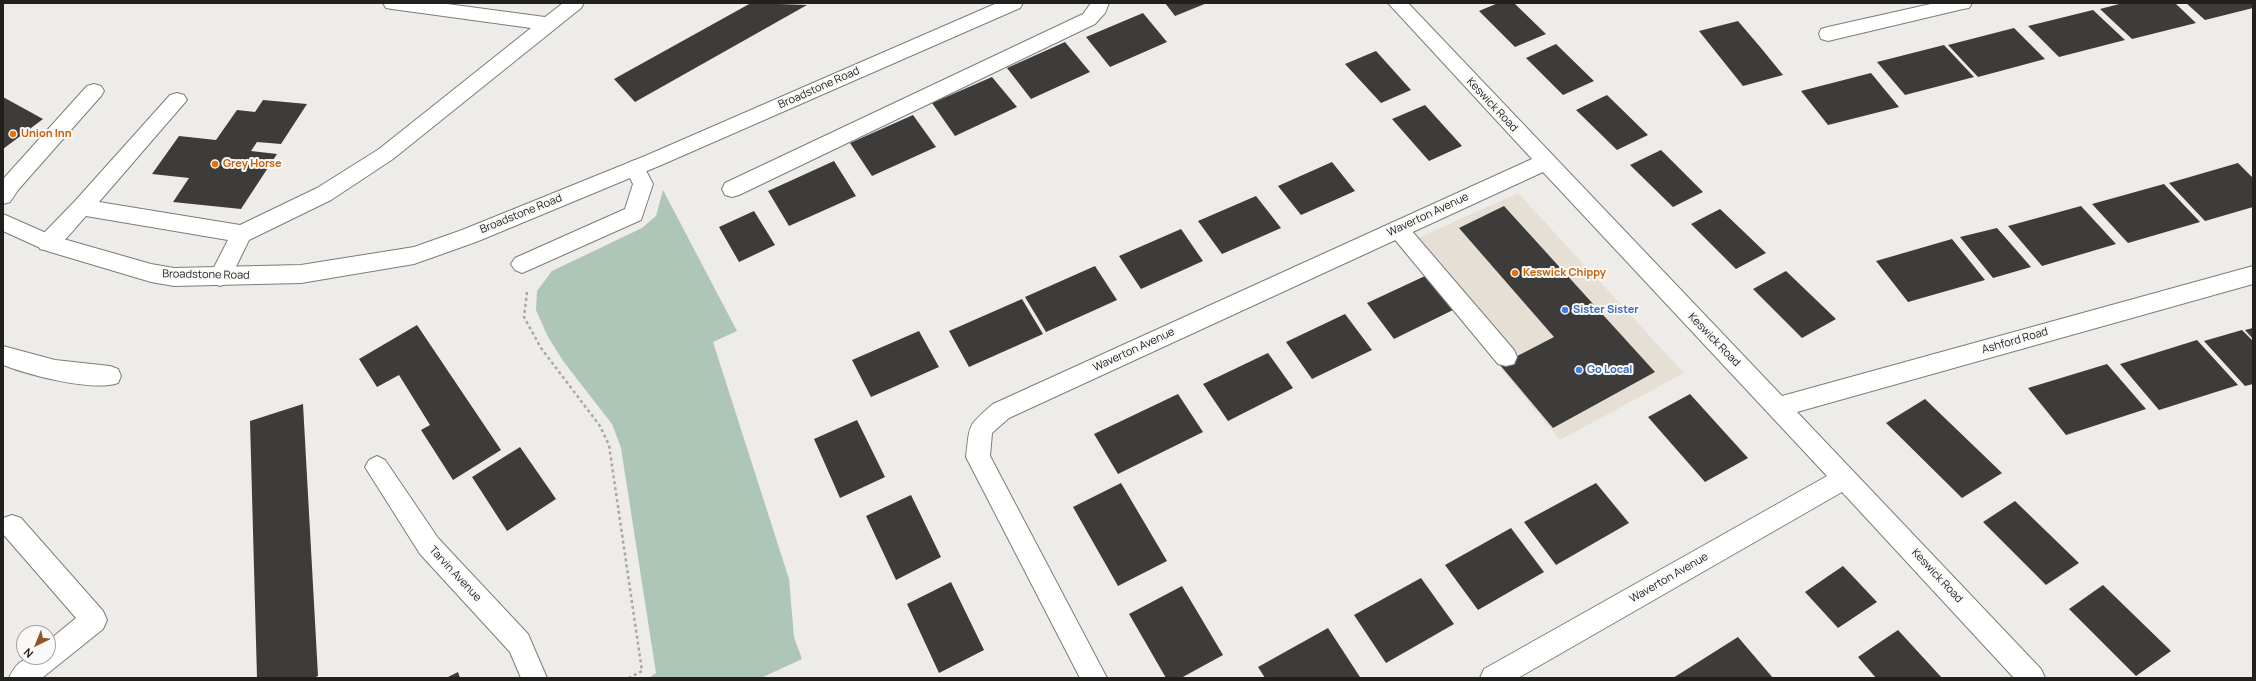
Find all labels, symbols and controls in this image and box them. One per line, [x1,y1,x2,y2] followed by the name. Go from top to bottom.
[776,64,862,112] street label: Broadstone Road
[1464,75,1520,135] street label: Keswick Road
[21,127,72,141] place label: Union Inn
[8,129,18,139] marker: Union Inn
[223,157,282,171] place label: Grey Horse
[210,159,220,169] marker: Grey Horse
[1385,190,1471,240] street label: Waverton Avenue
[478,192,564,236] street label: Broadstone Road
[1523,266,1606,280] place label: Keswick Chippy
[162,268,250,282] street label: Broadstone Road
[1510,268,1520,278] marker: Keswick Chippy
[1573,303,1639,317] place label: Sister Sister
[1560,305,1570,315] marker: Sister Sister
[1685,311,1743,369] street label: Keswick Road
[1091,325,1177,375] street label: Waverton Avenue
[1980,325,2050,357] street label: Ashford Road
[1587,363,1632,377] place label: Go Local
[1574,365,1584,375] marker: Go Local
[426,544,484,604] street label: Tarvin Avenue
[1909,546,1965,606] street label: Keswick Road
[1627,550,1711,606] street label: Waverton Avenue
[16,625,56,665] north arrow
[20,645,36,662] text: N

